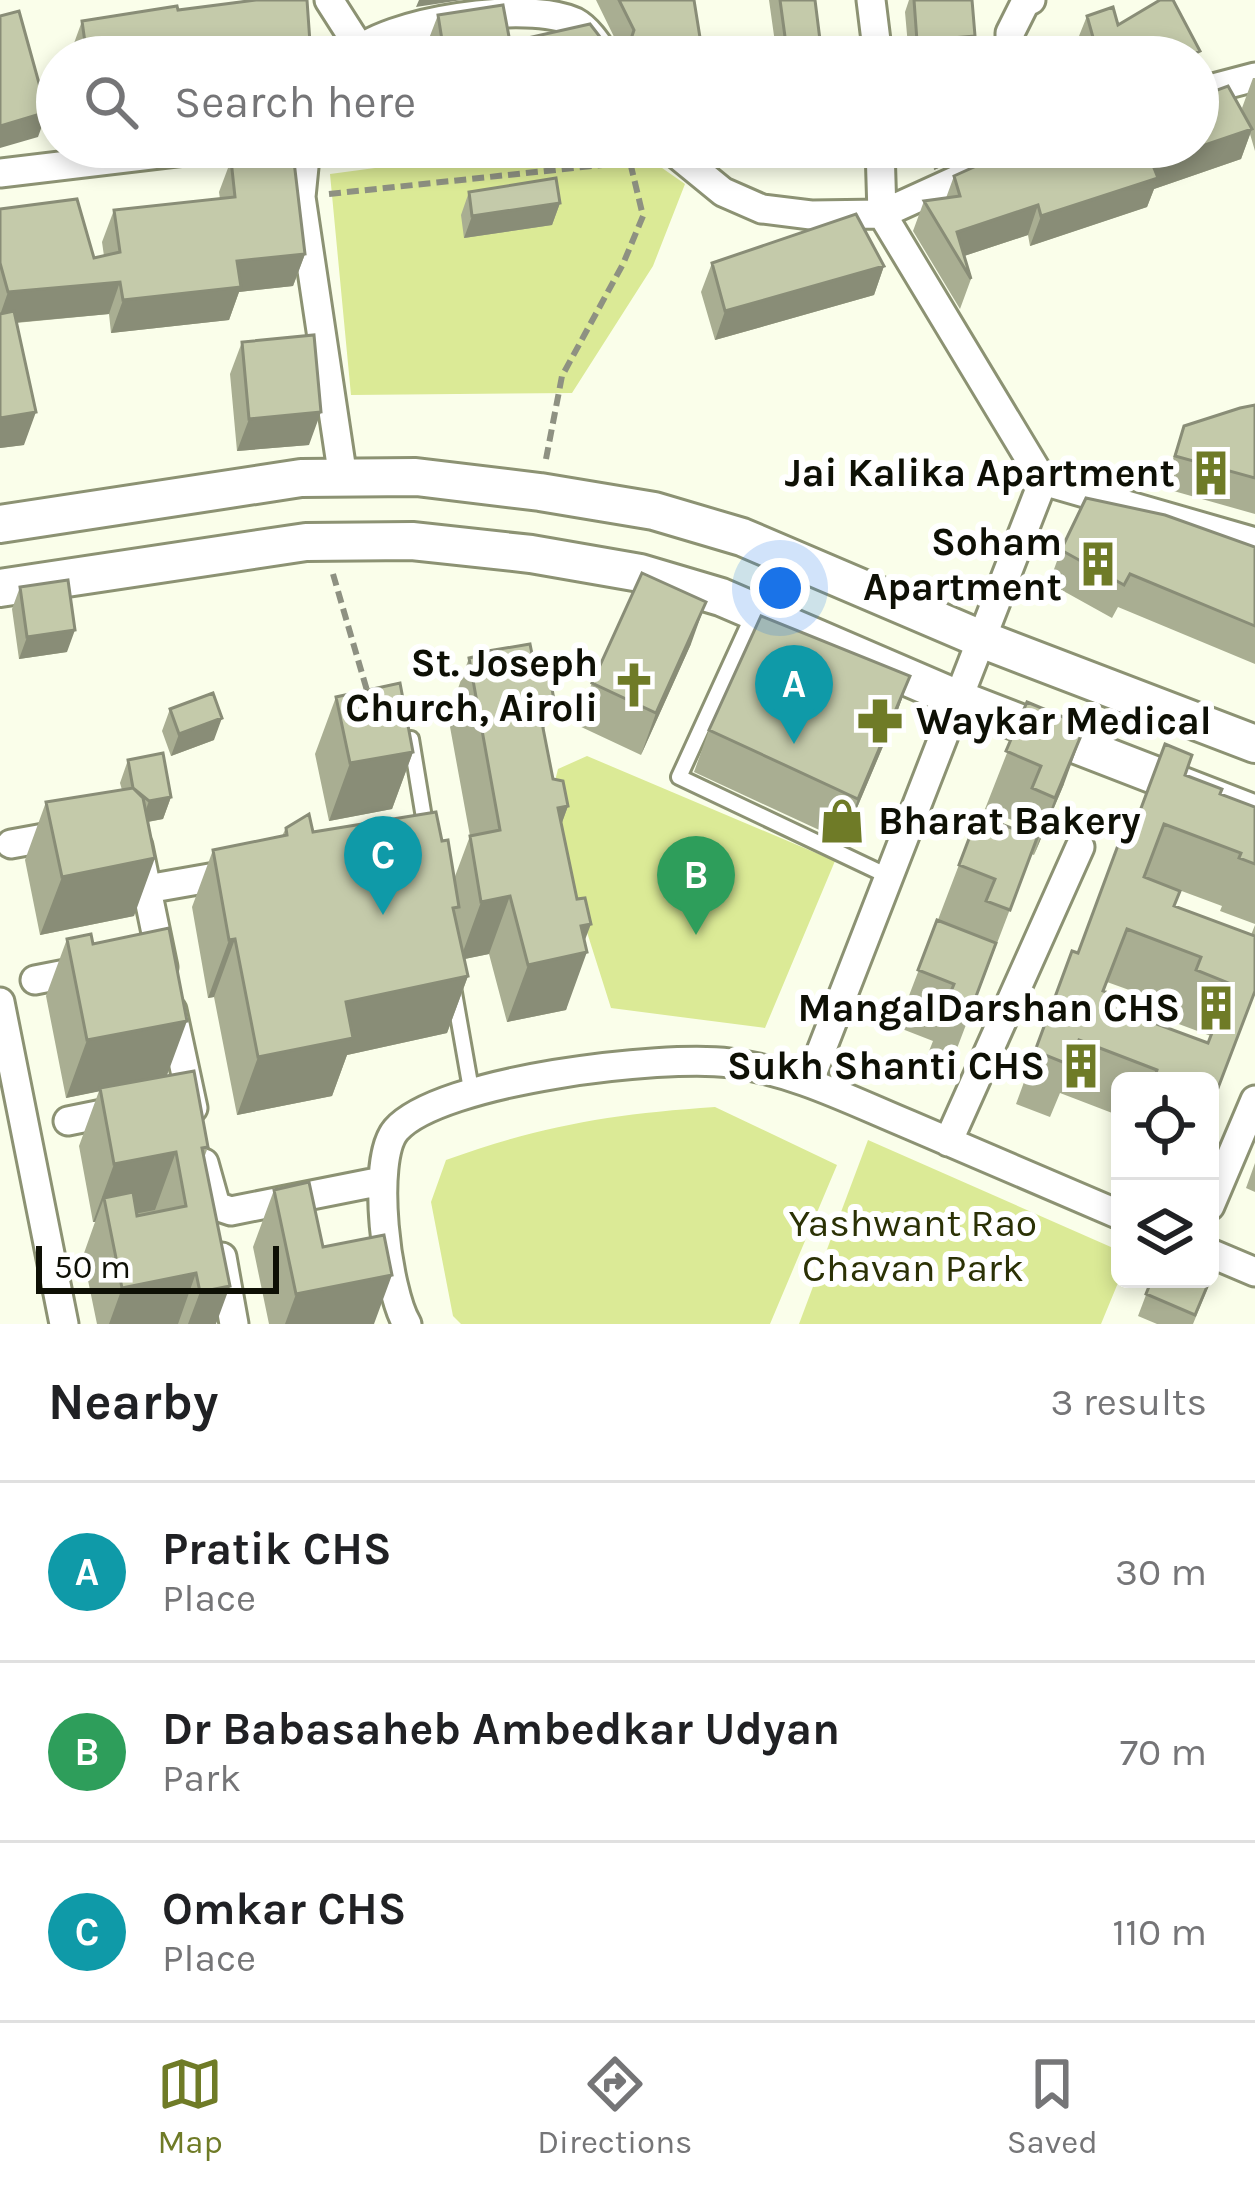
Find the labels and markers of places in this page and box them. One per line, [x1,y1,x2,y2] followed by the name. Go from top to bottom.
[1186,448,1236,498] building icon: Jai Kalika Apartment
[784,450,1175,496] place label: Jai Kalika Apartment
[863,519,1062,610] place label: Soham Apartment
[1073,539,1123,589] building icon: Soham Apartment
[345,640,598,731] place label: St. Joseph Church, Airoli
[755,645,833,744] pin: A
[609,660,659,710] church icon: St. Joseph Church, Airoli
[855,696,905,746] pharmacy icon: Waykar Medical
[916,698,1212,744] place label: Waykar Medical
[817,796,867,846] shop icon: Bharat Bakery
[878,798,1141,844] place label: Bharat Bakery
[344,816,422,915] pin: C
[657,836,735,935] pin: B
[1191,983,1241,1033] building icon: MangalDarshan CHS
[798,985,1180,1031] place label: MangalDarshan CHS
[1056,1041,1106,1091] building icon: Sukh Shanti CHS
[727,1043,1045,1089] place label: Sukh Shanti CHS

